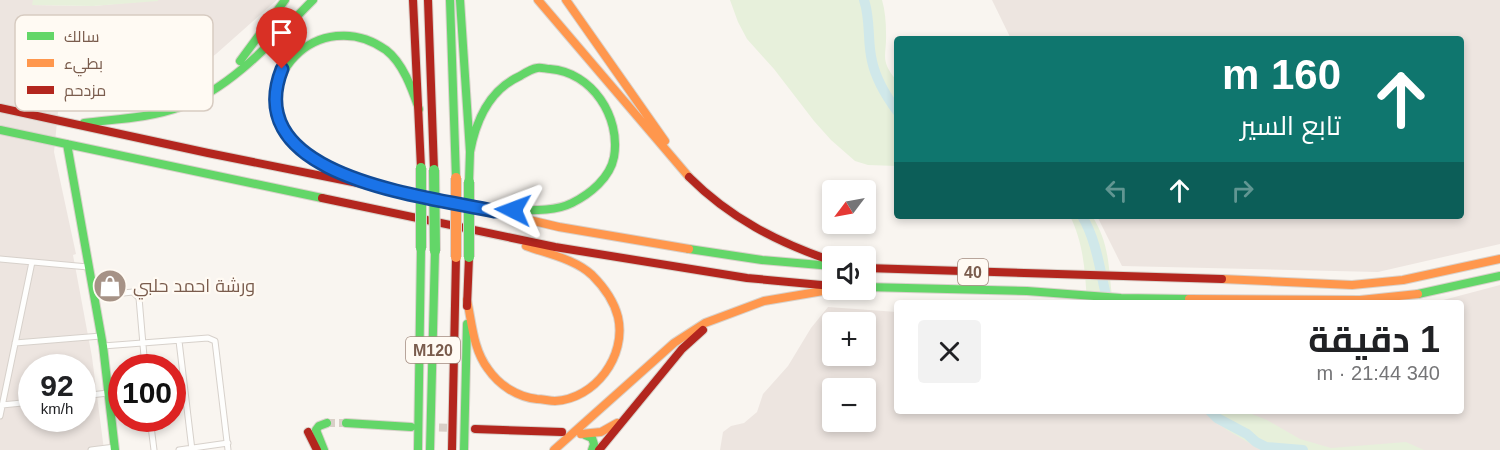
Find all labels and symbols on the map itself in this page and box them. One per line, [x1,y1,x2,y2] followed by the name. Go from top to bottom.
[256,7,307,69] pin
[15,15,213,111] legend
[64,28,99,45] text: سالك
[64,55,103,77] text: بطيء
[64,82,106,102] text: مزدحم
[481,178,545,242] position arrow
[822,180,876,234] north arrow
[958,259,988,285] road number: 40
[92,268,128,304] shop icon: ورشة احمد حلبي
[133,276,255,300] place label: ورشة احمد حلبي
[406,337,460,363] road number: M120
[108,354,186,432] speed limit sign: 100

